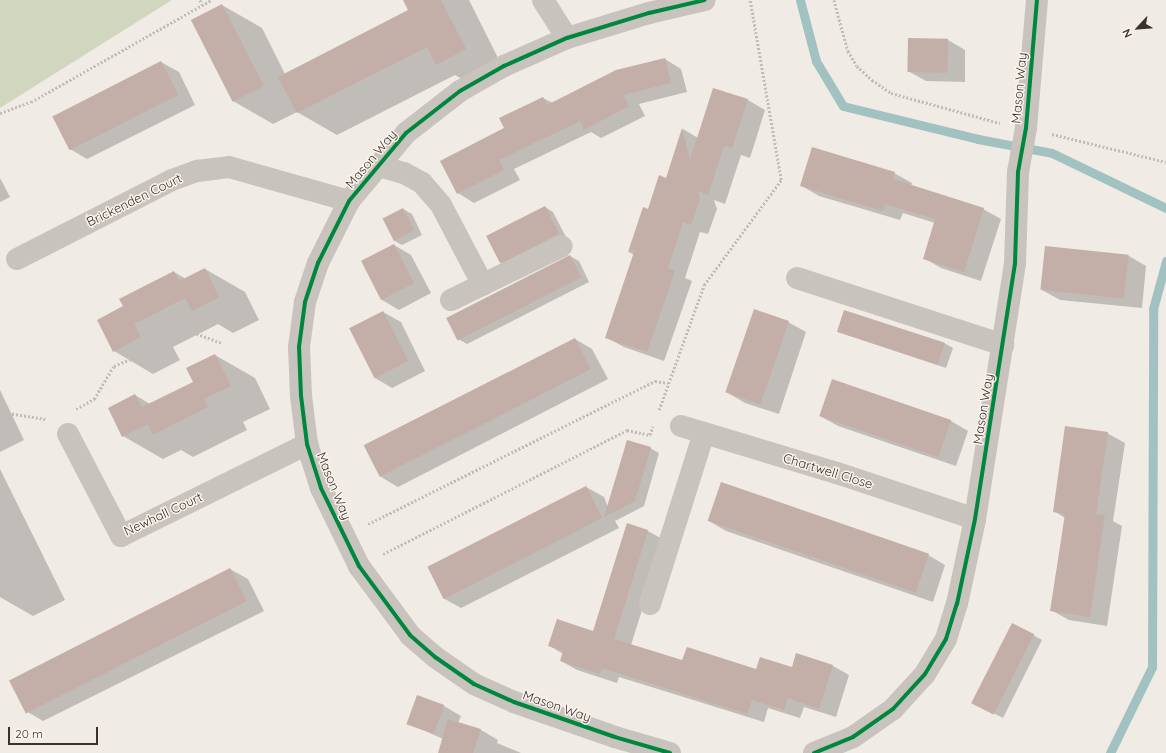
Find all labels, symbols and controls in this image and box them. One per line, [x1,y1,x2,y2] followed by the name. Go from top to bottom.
[1118,8,1158,48] north arrow
[1119,27,1135,40] text: N
[1008,52,1030,124] street label: Mason Way
[342,127,400,191] street label: Mason Way
[84,170,184,230] street label: Brickenden Court
[970,373,996,445] street label: Mason Way
[313,450,355,522] street label: Mason Way
[781,450,875,492] street label: Chartwell Close
[121,489,205,539] street label: Newhall Court
[521,687,593,725] street label: Mason Way
[10,719,100,745] scale bar
[15,726,43,741] text: 20 m

